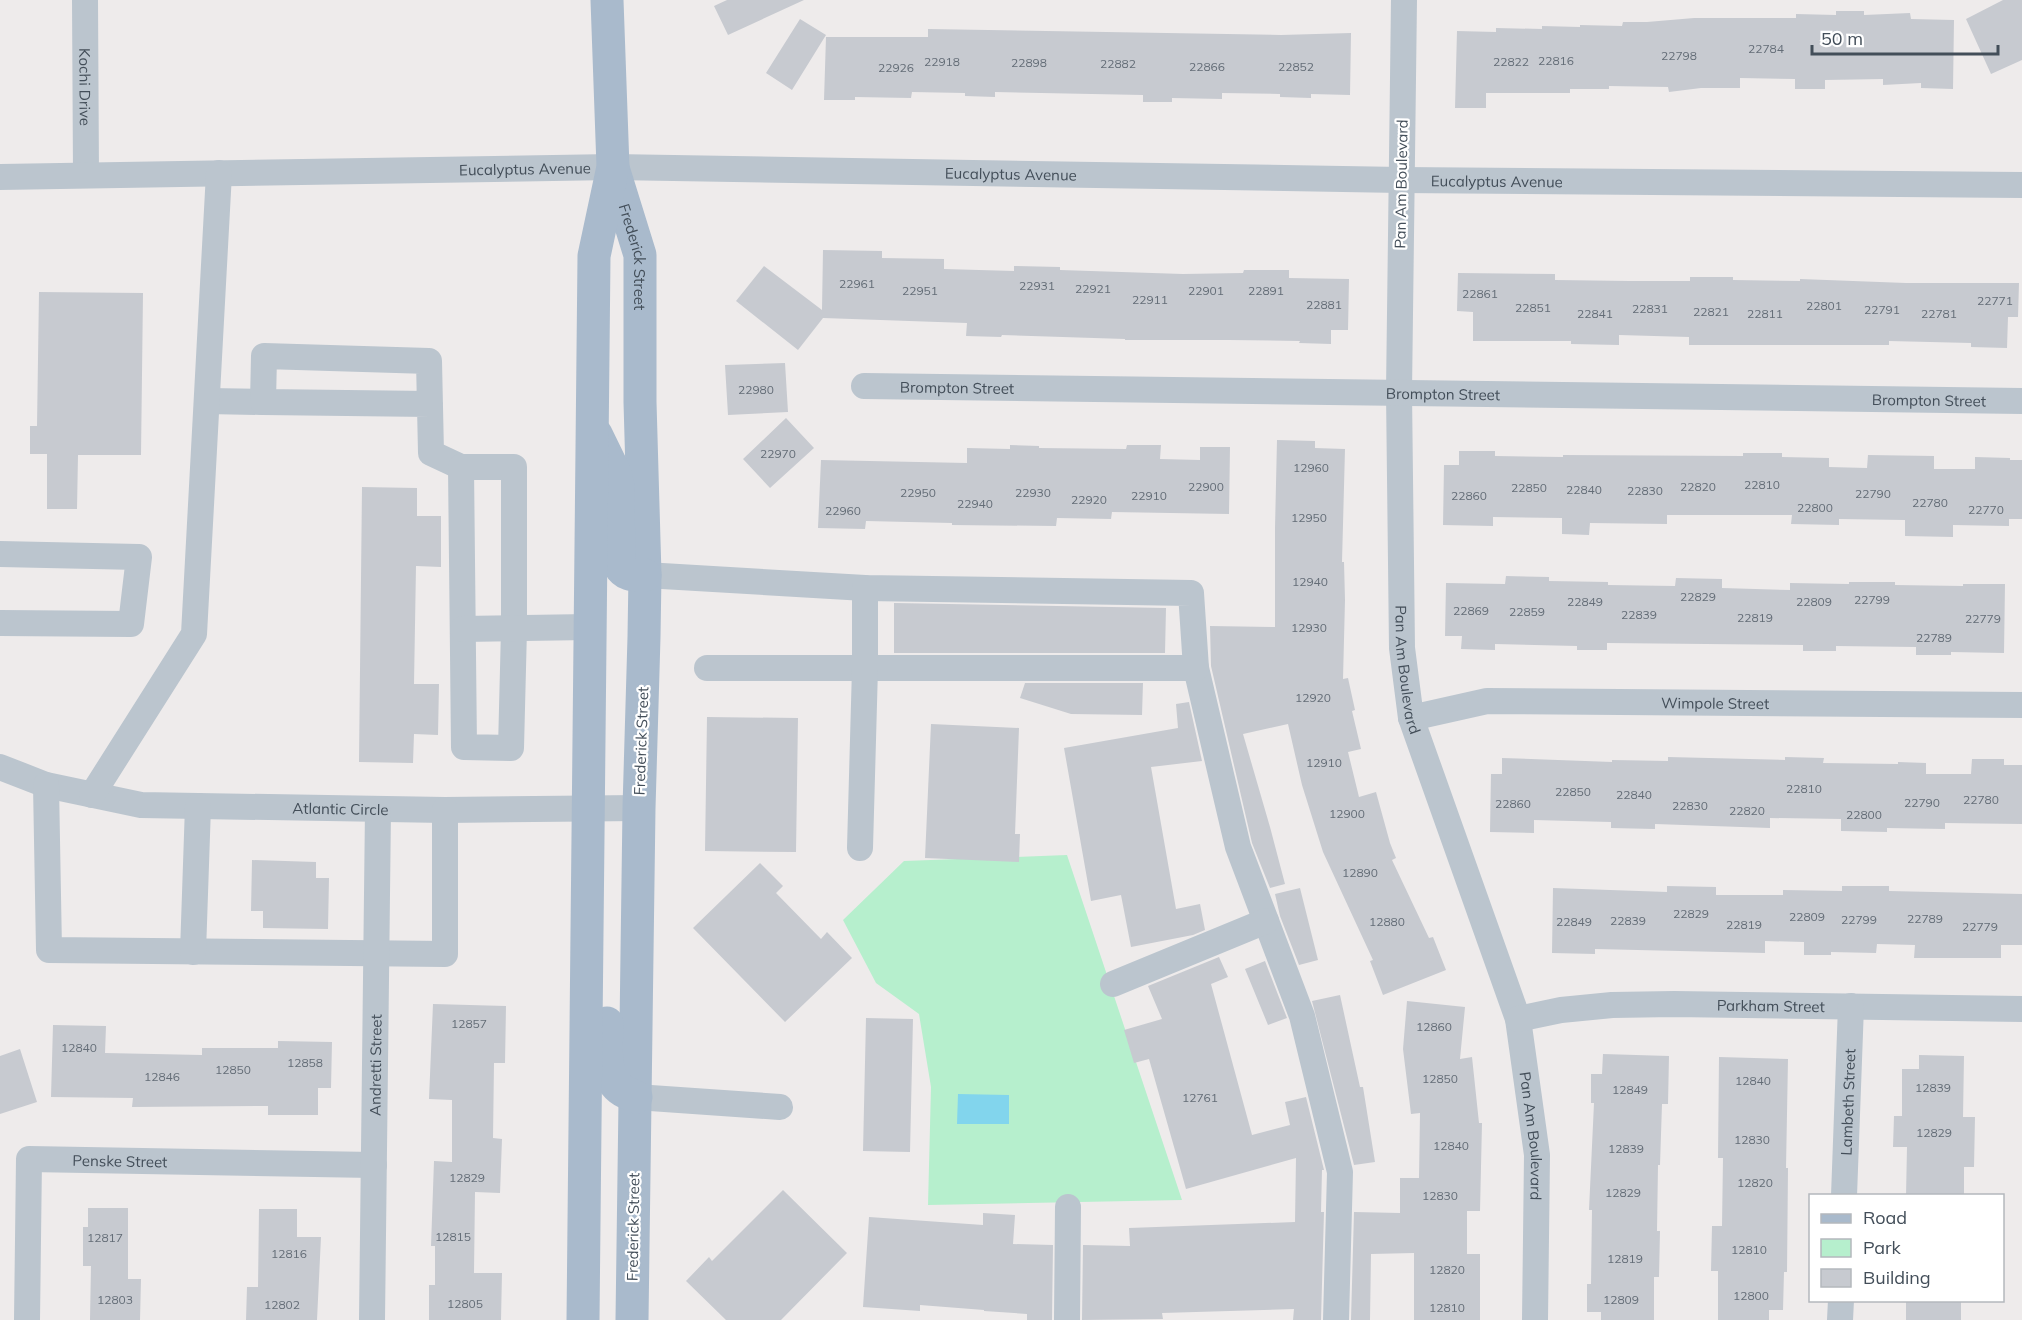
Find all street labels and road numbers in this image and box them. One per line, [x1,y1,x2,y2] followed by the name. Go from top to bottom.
[76,48,95,126] street label: Kochi Drive
[1390,119,1412,249] street label: Pan Am Boulevard
[459,158,591,179] street label: Eucalyptus Avenue
[945,163,1077,184] street label: Eucalyptus Avenue
[1431,171,1563,191] street label: Eucalyptus Avenue
[615,201,650,310] street label: Frederick Street
[900,377,1014,397] street label: Brompton Street
[1386,383,1500,404] street label: Brompton Street
[1872,390,1986,410] street label: Brompton Street
[1392,605,1425,736] street label: Pan Am Boulevard
[630,686,652,796] street label: Frederick Street
[1661,693,1769,713] street label: Wimpole Street
[292,798,389,819] street label: Atlantic Circle
[1717,995,1825,1016] street label: Parkham Street
[365,1014,385,1116] street label: Andretti Street
[1836,1048,1859,1156] street label: Lambeth Street
[1516,1070,1547,1201] street label: Pan Am Boulevard
[72,1150,168,1171] street label: Penske Street
[623,1173,643,1281] street label: Frederick Street

